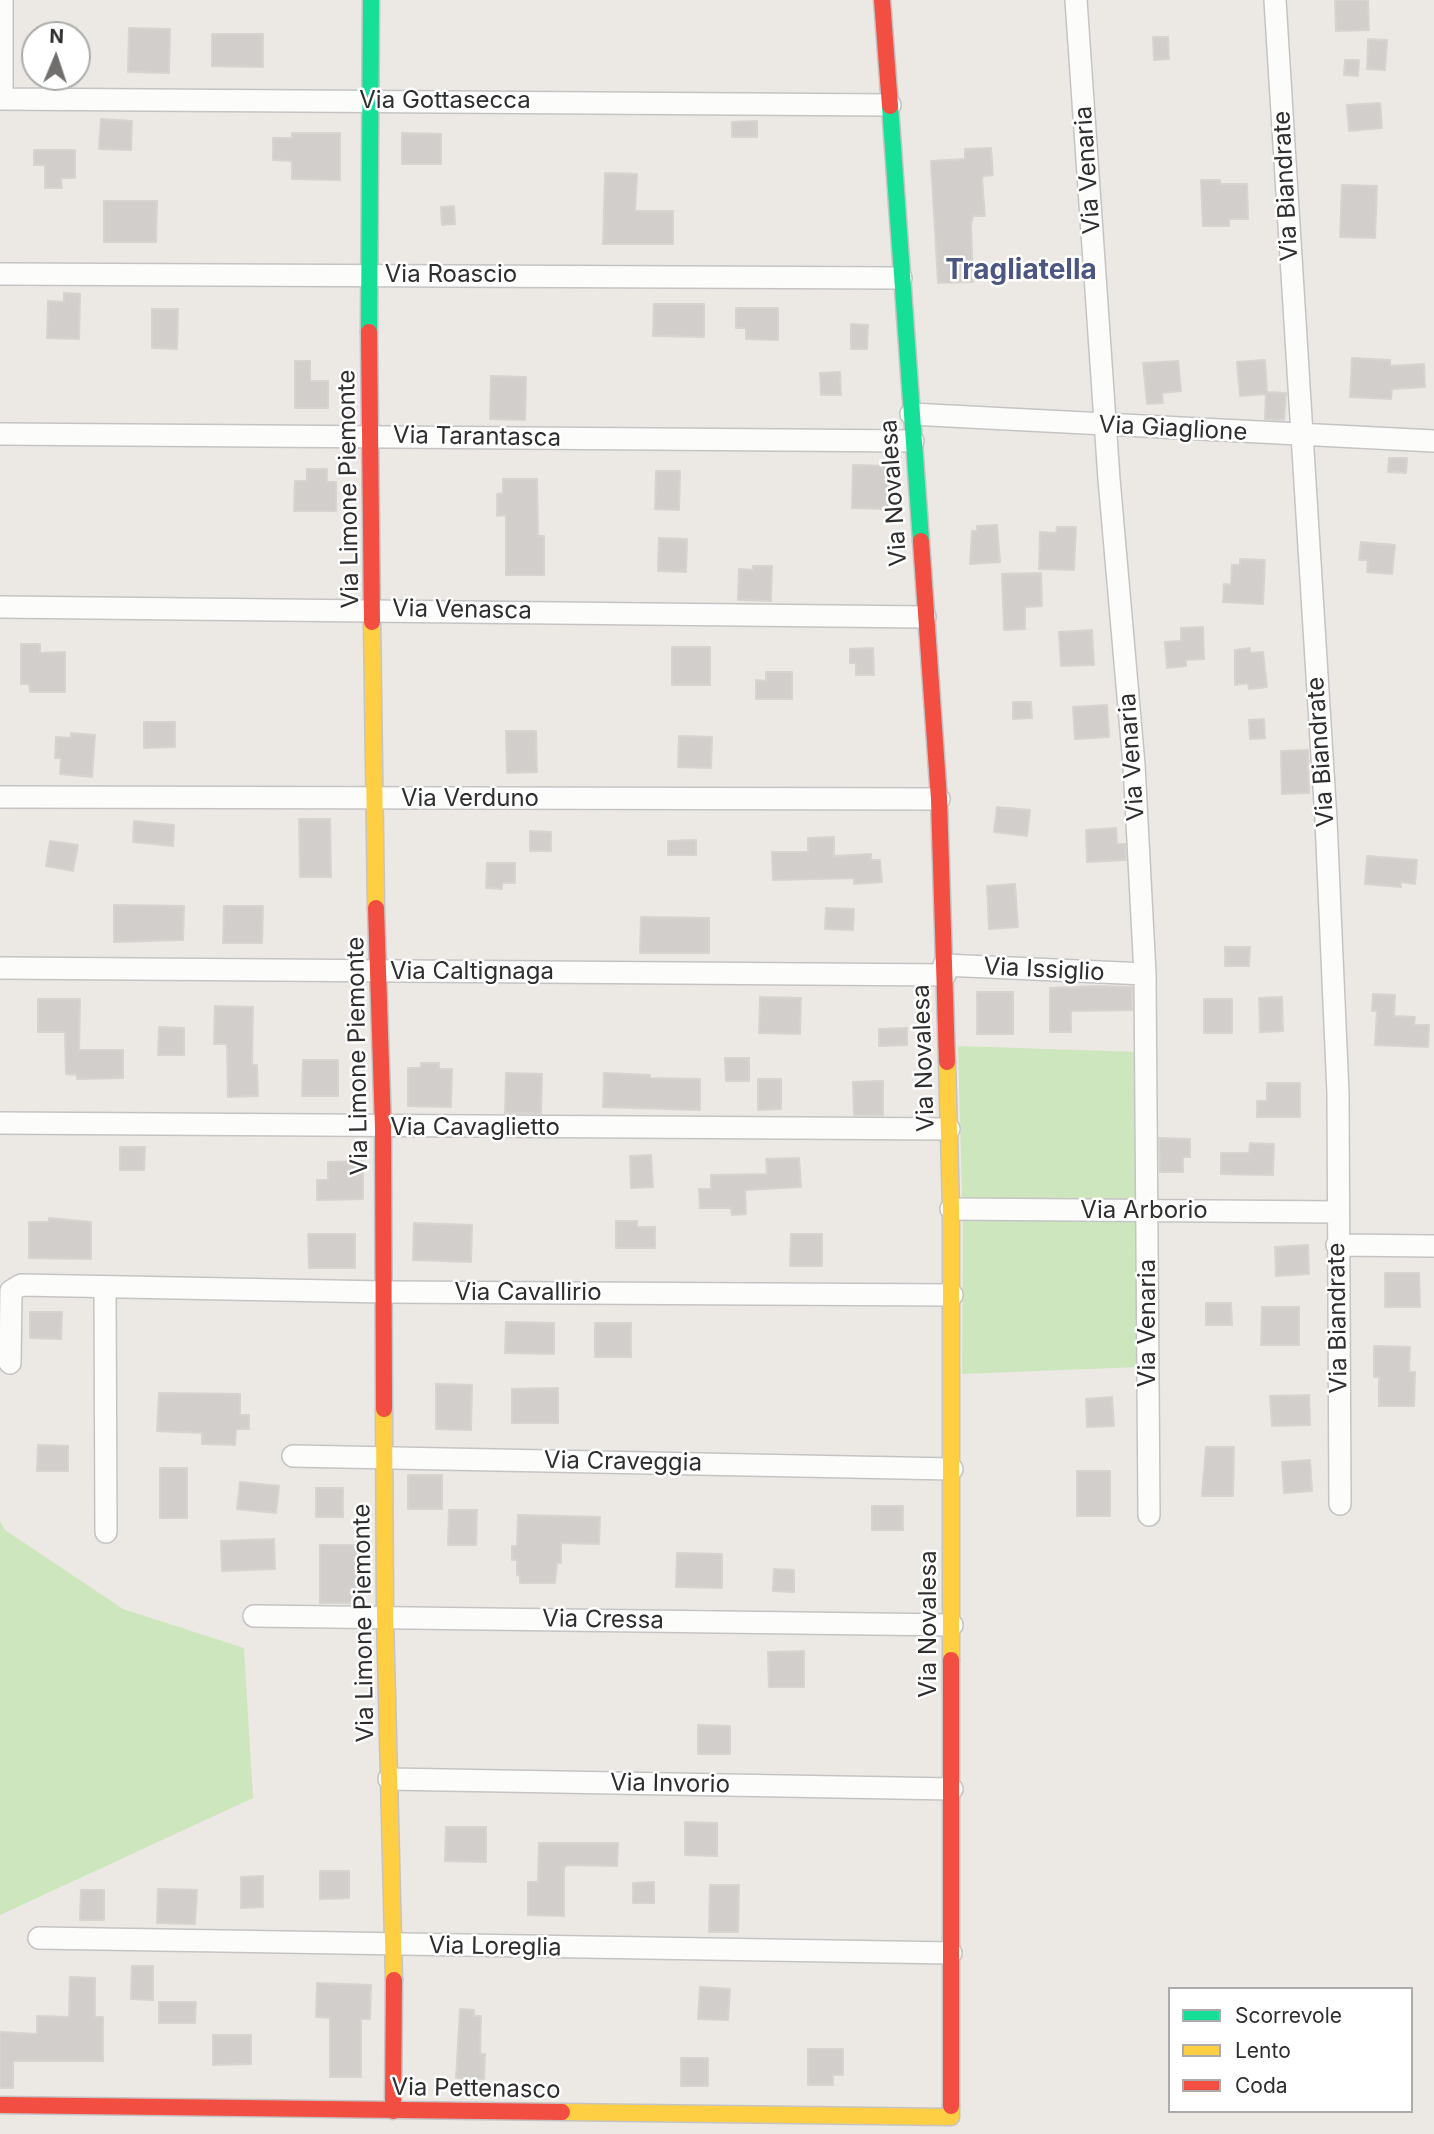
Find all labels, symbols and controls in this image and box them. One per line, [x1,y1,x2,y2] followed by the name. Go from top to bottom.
[21,21,91,91] north arrow
[49,25,64,48] text: N
[359,87,531,115] street label: Via Gottasecca
[1069,105,1107,235] street label: Via Venaria
[1268,110,1304,262] street label: Via Biandrate
[945,254,1097,288] district label: Tragliatella
[385,261,517,289] street label: Via Roascio
[333,369,365,609] street label: Via Limone Piemonte
[1098,411,1248,447] street label: Via Giaglione
[874,418,914,568] street label: Via Novalesa
[393,421,561,453] street label: Via Tarantasca
[392,594,532,626] street label: Via Venasca
[1301,676,1341,828] street label: Via Biandrate
[1113,692,1151,822] street label: Via Venaria
[401,785,539,813] street label: Via Verduno
[342,936,374,1176] street label: Via Limone Piemonte
[983,952,1105,988] street label: Via Issiglio
[390,958,554,986] street label: Via Caltignaga
[907,984,941,1132] street label: Via Novalesa
[390,1114,560,1142] street label: Via Cavaglietto
[1080,1197,1208,1225] street label: Via Arborio
[1322,1242,1354,1394] street label: Via Biandrate
[1134,1259,1162,1387] street label: Via Venaria
[454,1279,602,1307] street label: Via Cavallirio
[544,1446,702,1478] street label: Via Craveggia
[348,1503,380,1743] street label: Via Limone Piemonte
[915,1550,943,1698] street label: Via Novalesa
[542,1605,664,1635] street label: Via Cressa
[610,1769,730,1799] street label: Via Invorio
[428,1931,562,1963] street label: Via Loreglia
[1168,1987,1413,2113] legend
[1235,2003,1342,2028] text: Scorrevole
[1235,2038,1291,2063] text: Lento
[391,2073,561,2105] street label: Via Pettenasco
[1235,2073,1288,2098] text: Coda

